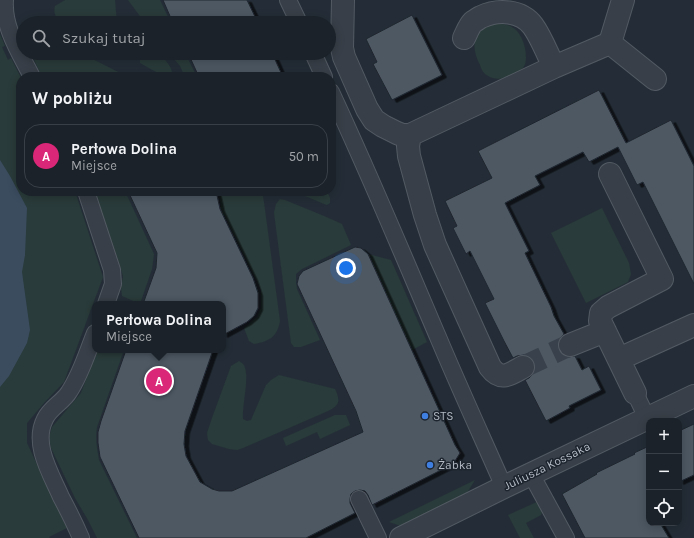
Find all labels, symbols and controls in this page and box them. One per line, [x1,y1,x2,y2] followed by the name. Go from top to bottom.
[16,16,336,60] search box
[30,27,52,49] icon: search
[62,29,146,47] text: Szukaj tutaj
[32,88,113,108] text: W pobliżu
[71,140,177,158] text: Perłowa Dolina
[42,149,50,164] text: A
[289,149,319,164] text: 50 m
[71,158,117,173] text: Miejsce
[336,258,356,278] your location
[92,301,226,353] popup
[106,311,212,329] text: Perłowa Dolina
[106,329,152,344] text: Miejsce
[146,366,172,396] pin: A
[433,409,454,423] place label: STS
[420,411,430,421] marker: STS
[646,418,682,526] map controls
[646,418,682,454] button: +
[502,439,592,493] street label: Juliusza Kossaka
[646,454,682,490] button: −
[438,458,472,472] place label: Żabka
[425,460,435,470] marker: Żabka
[646,490,682,526] button: locate

